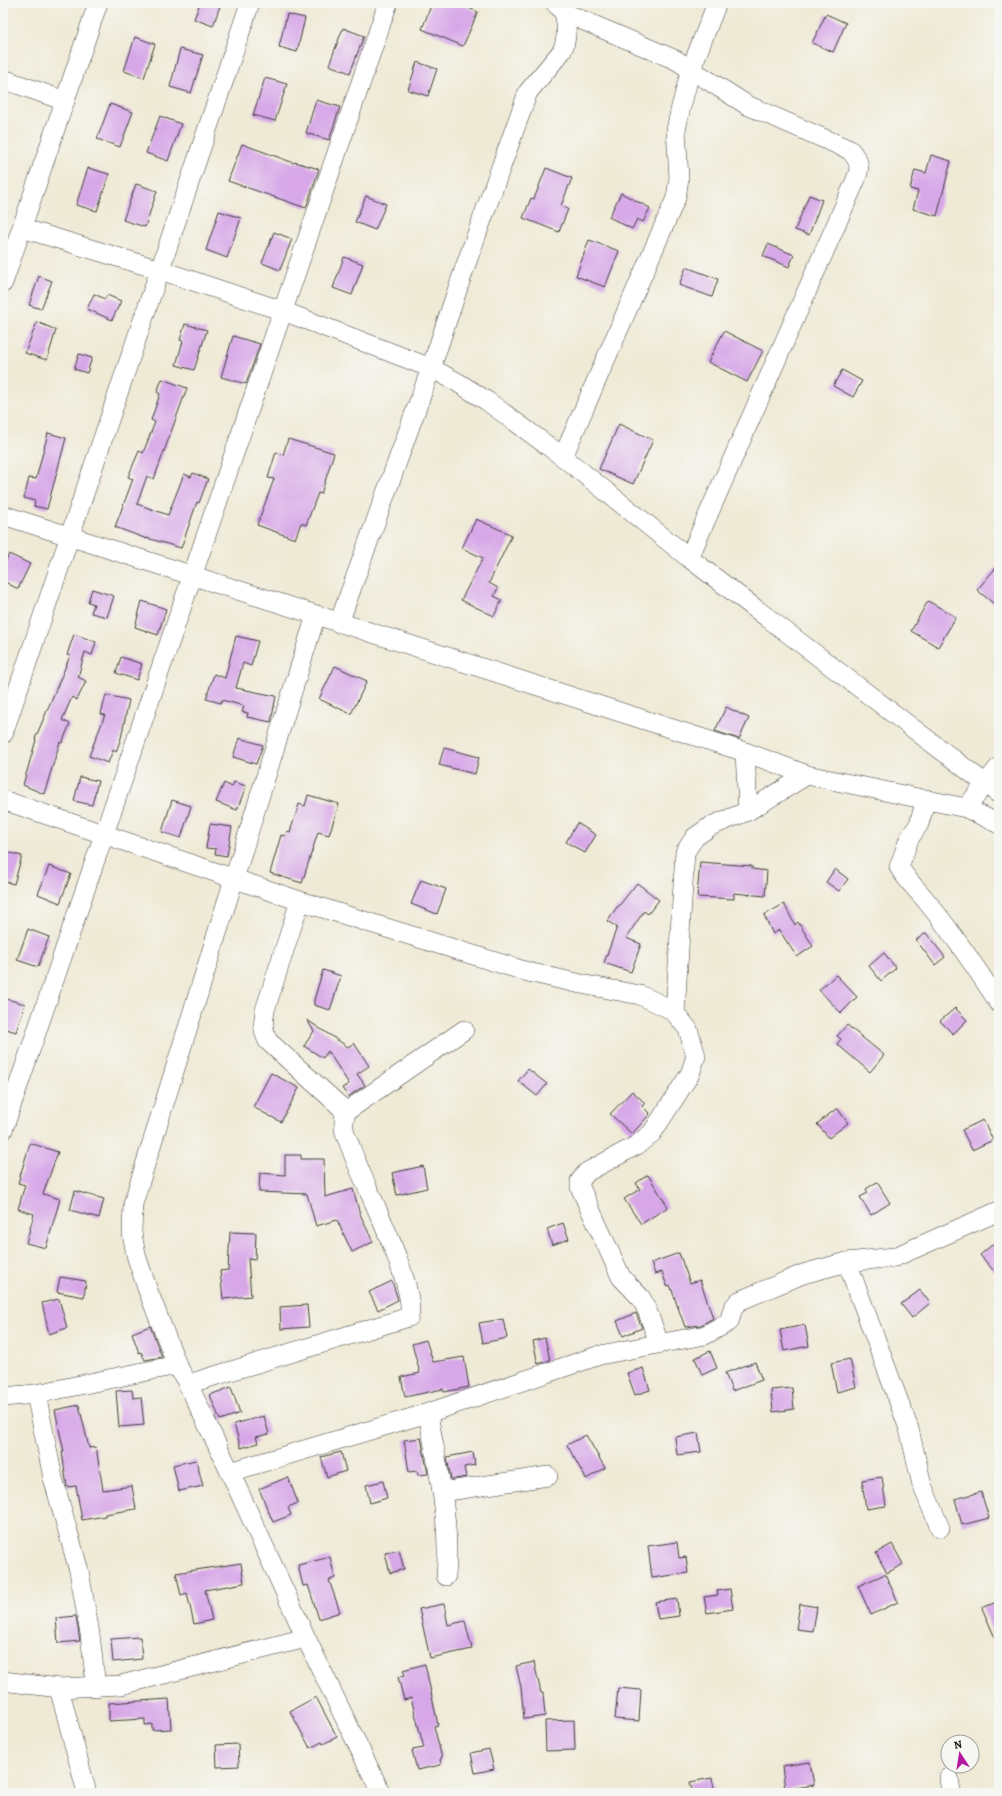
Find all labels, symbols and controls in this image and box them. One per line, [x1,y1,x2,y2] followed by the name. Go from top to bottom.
[940,1734,980,1774] north arrow
[953,1737,964,1753] text: N

